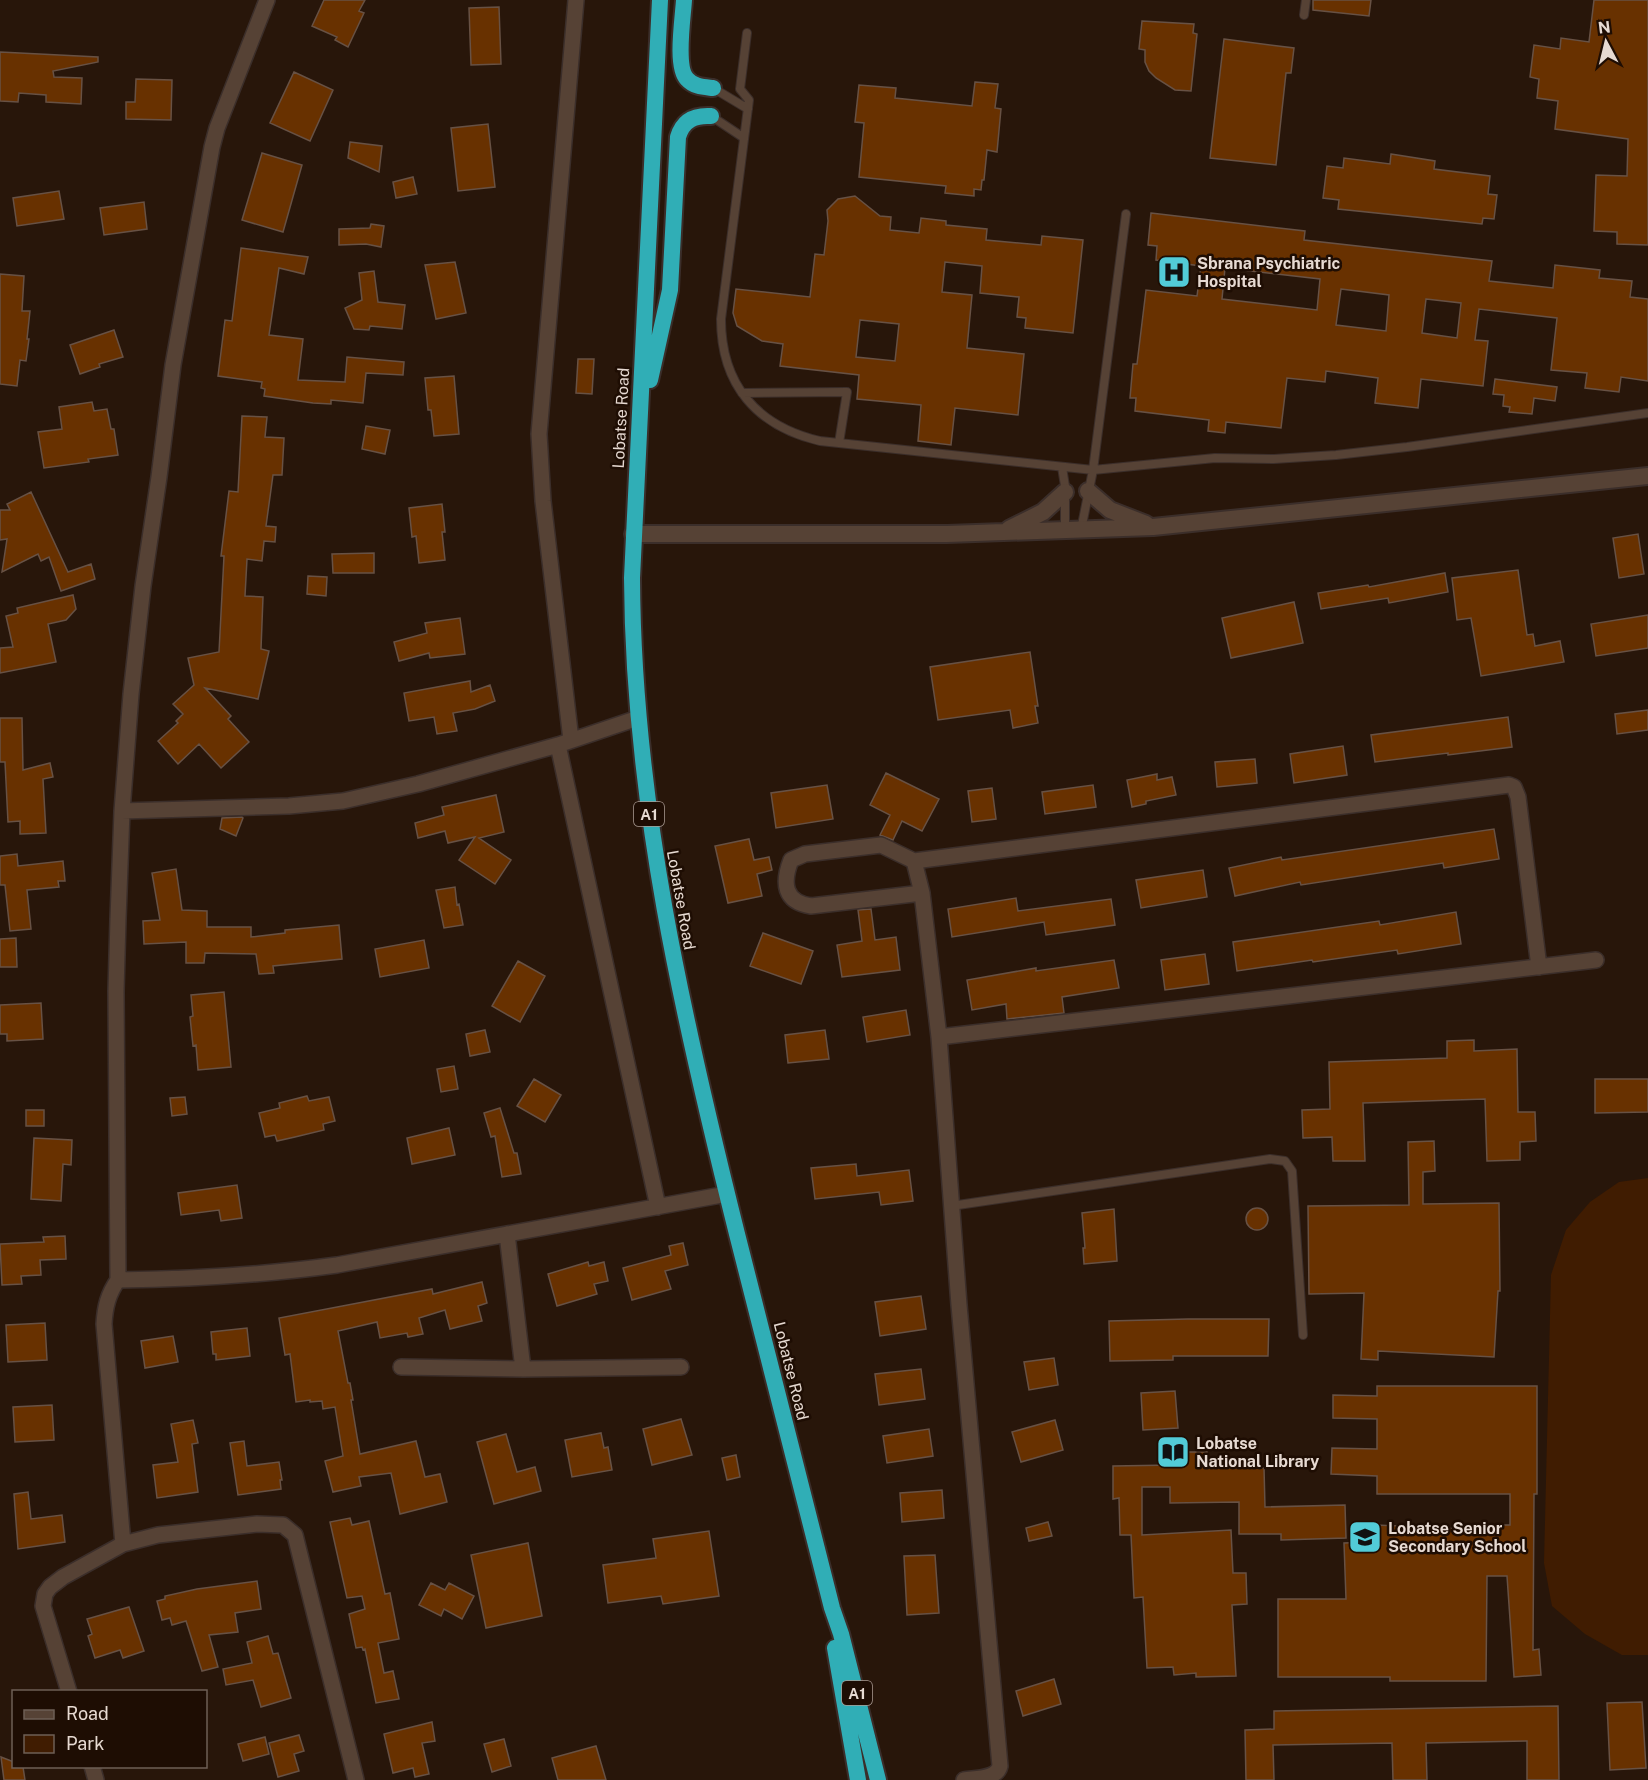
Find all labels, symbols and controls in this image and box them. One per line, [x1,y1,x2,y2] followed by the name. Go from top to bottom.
[1576,12,1636,72] north arrow
[1597,17,1612,38] text: N
[1156,254,1192,290] hospital icon: Sbrana Psychiatric Hospital
[1197,254,1340,291] place label: Sbrana Psychiatric Hospital
[609,367,633,469] street label: Lobatse Road
[634,802,664,826] road number: A1
[663,849,699,951] street label: Lobatse Road
[770,1320,812,1422] street label: Lobatse Road
[1155,1434,1191,1470] library icon: Lobatse National Library
[1196,1434,1319,1471] place label: Lobatse National Library
[1347,1519,1383,1555] school or university icon: Lobatse Senior Secondary School
[1388,1519,1527,1556] place label: Lobatse Senior Secondary School
[842,1681,872,1705] road number: A1
[12,1690,207,1768] legend
[66,1703,109,1724] text: Road
[66,1733,104,1754] text: Park

